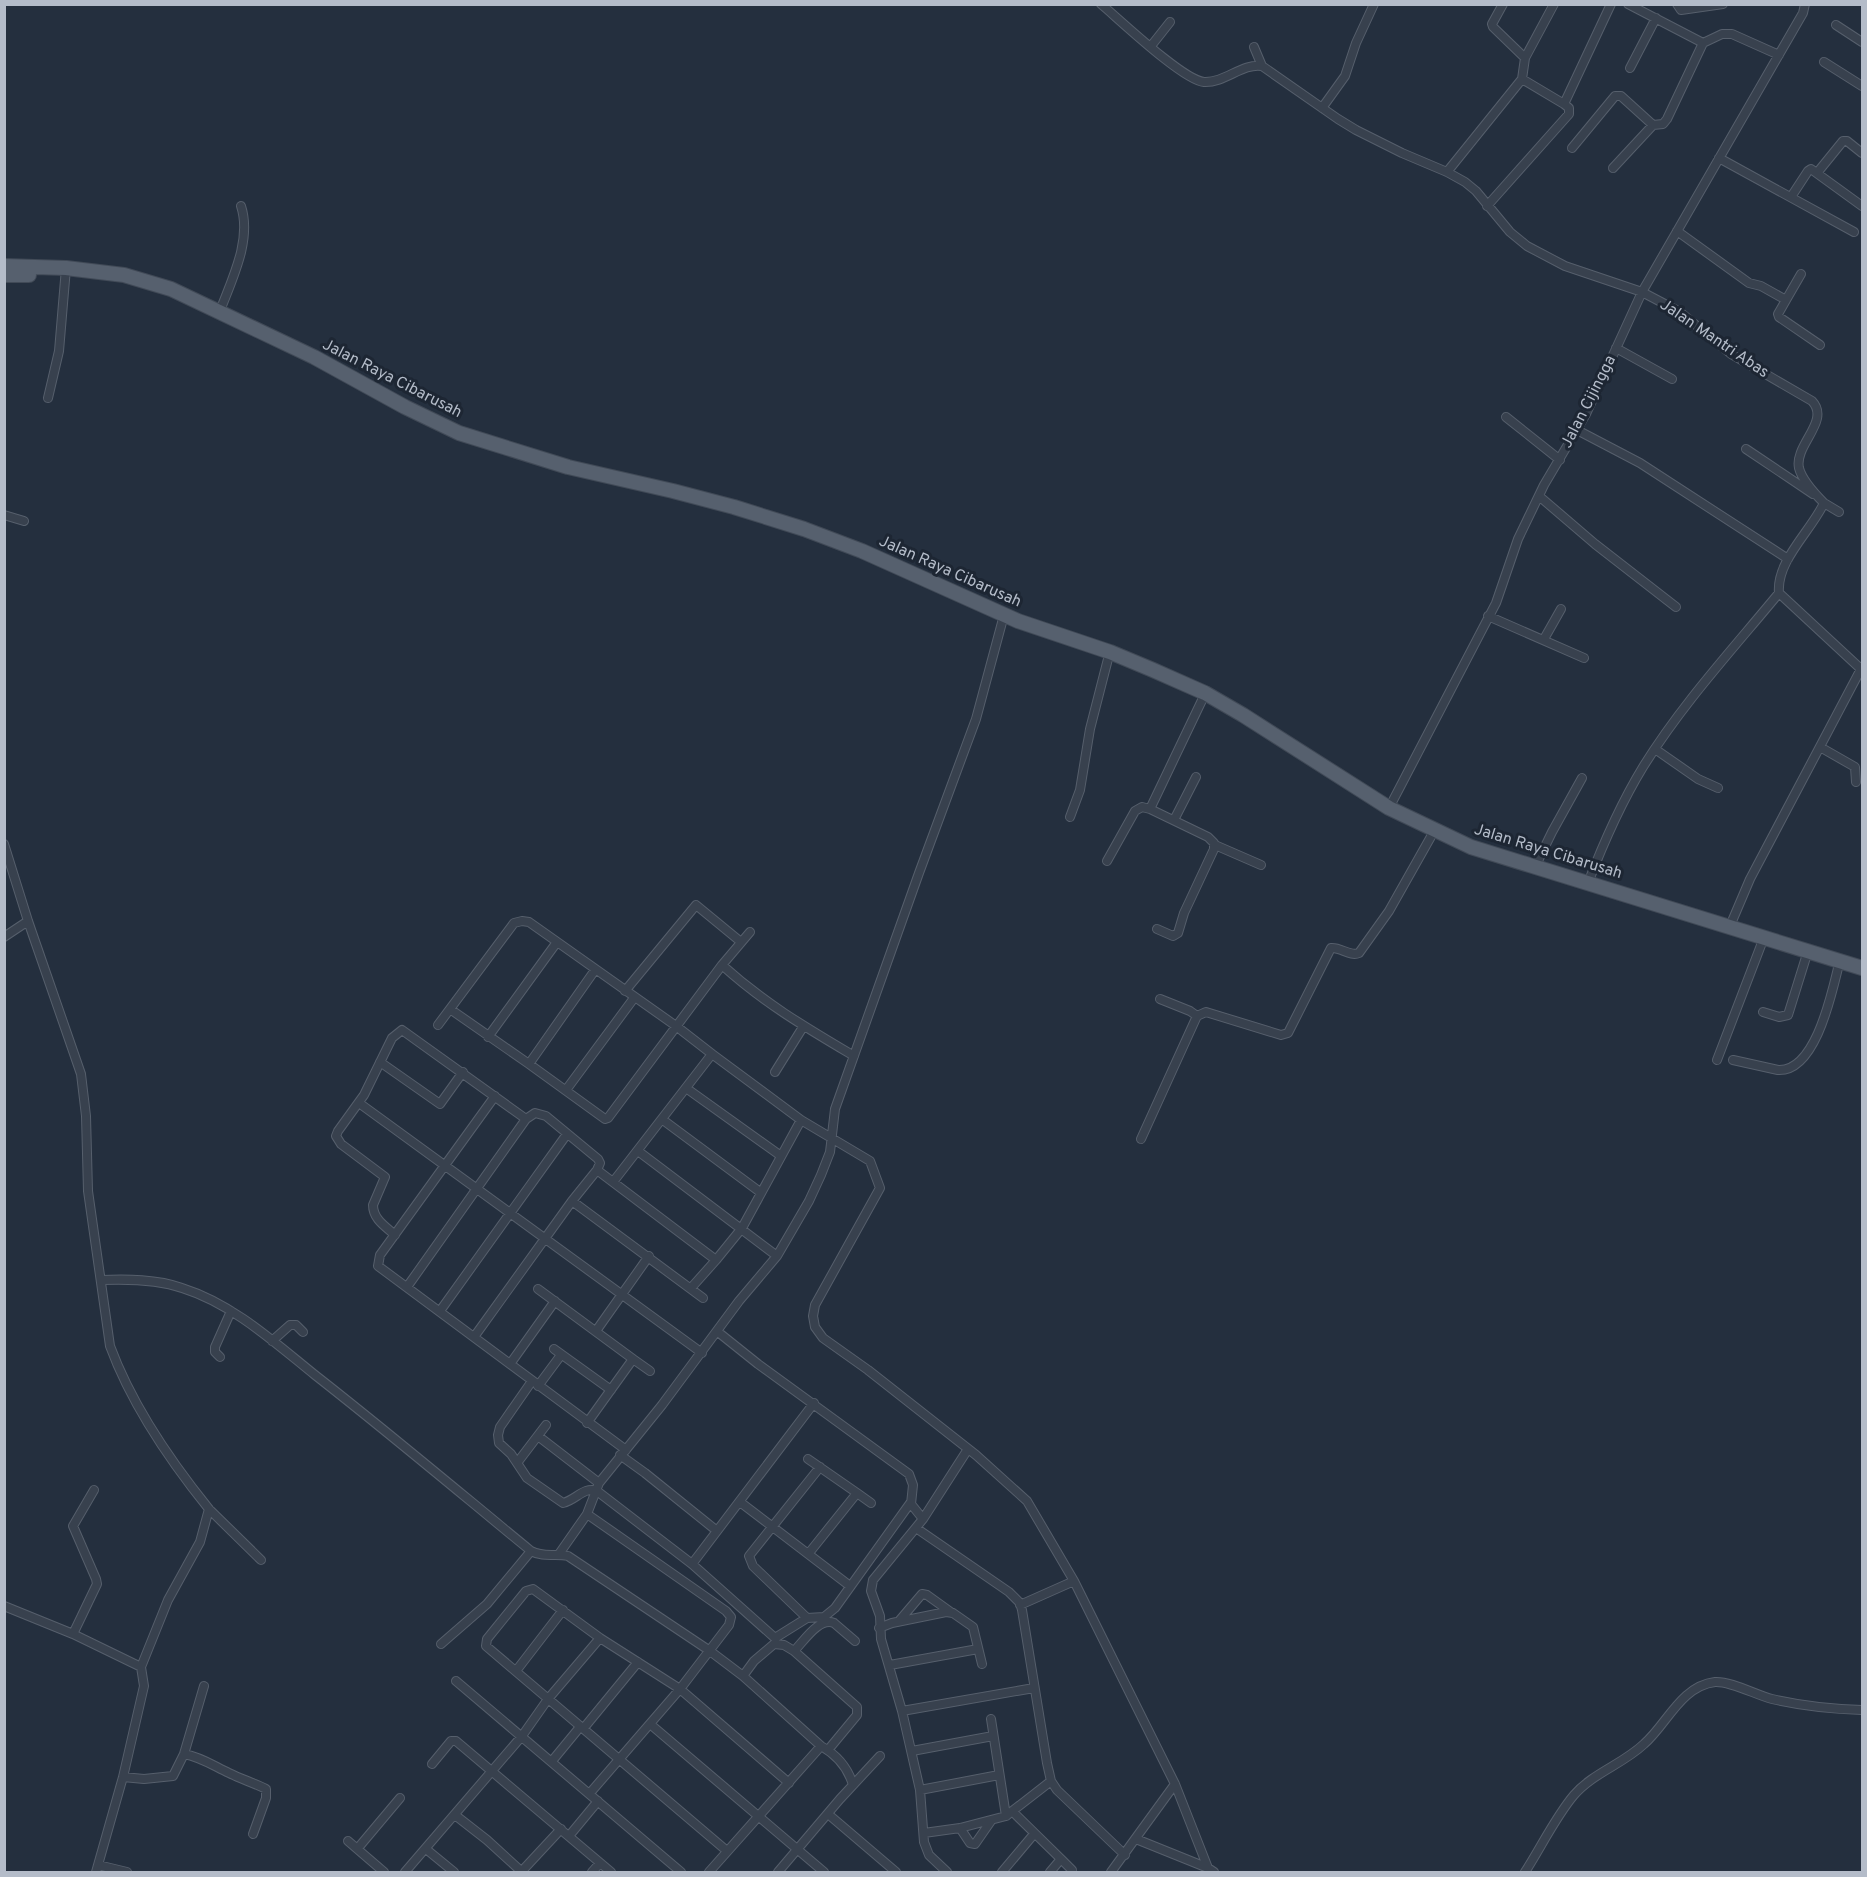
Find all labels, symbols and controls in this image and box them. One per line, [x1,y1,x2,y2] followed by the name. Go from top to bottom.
[1656,295,1772,383] street label: Jalan Mantri Abas
[319,335,465,423] street label: Jalan Raya Cibarusah
[1557,352,1621,452] street label: Jalan Cijingga
[876,532,1024,612] street label: Jalan Raya Cibarusah
[1471,820,1625,884] street label: Jalan Raya Cibarusah

